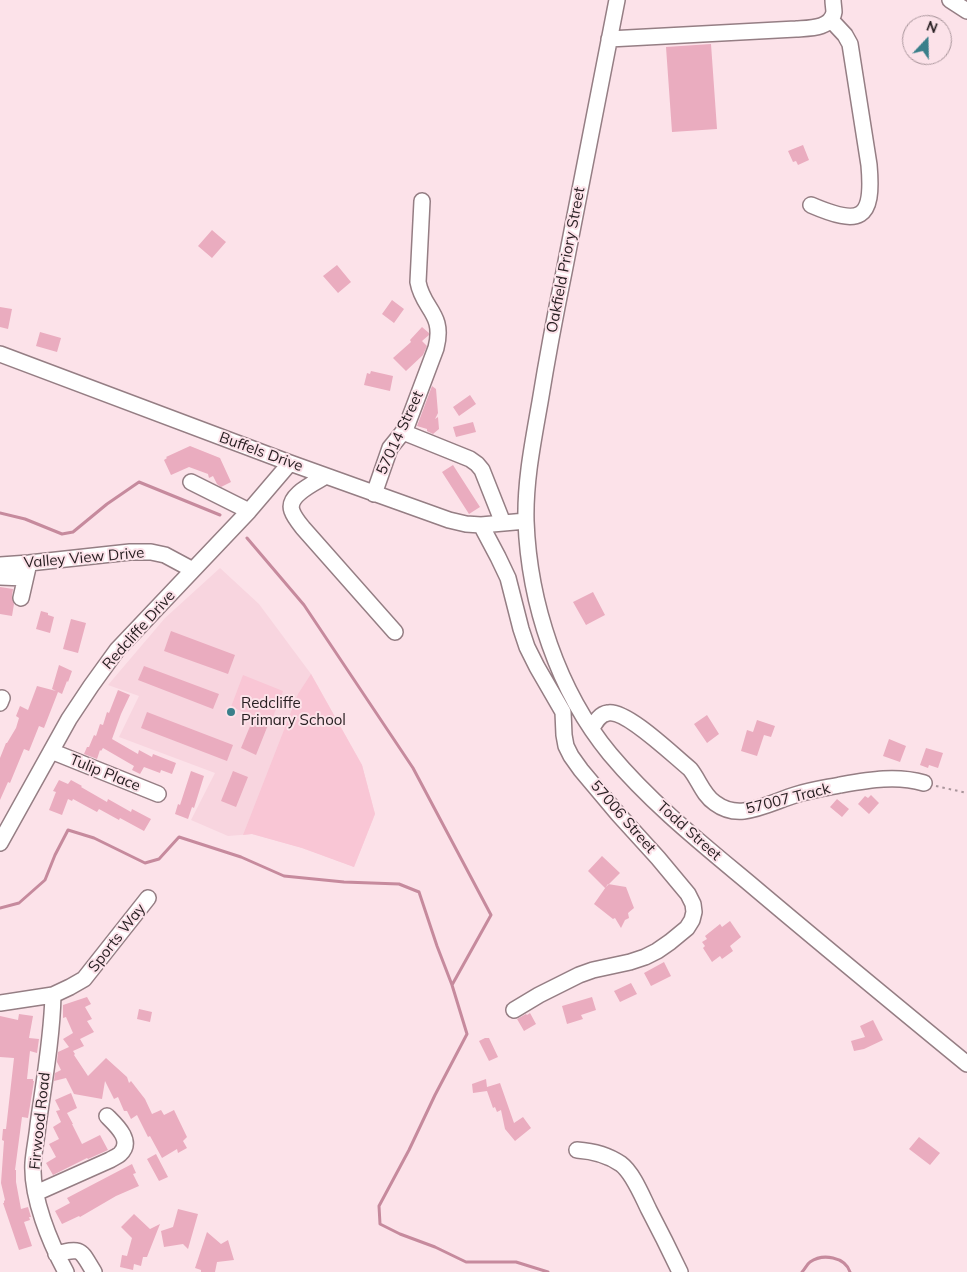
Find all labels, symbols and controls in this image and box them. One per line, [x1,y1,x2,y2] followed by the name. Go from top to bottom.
[902,15,952,65] north arrow
[924,17,940,37] text: N
[543,186,589,334] street label: Oakfield Priory Street
[373,388,427,478] street label: 57014 Street
[217,429,305,475] street label: Buffels Drive
[23,544,145,572] street label: Valley View Drive
[99,587,179,673] street label: Redcliffe Drive
[241,694,346,729] place label: Redcliffe Primary School
[225,706,237,718] marker: Redcliffe Primary School
[67,751,143,795] street label: Tulip Place
[587,777,659,857] street label: 57006 Street
[744,780,832,818] street label: 57007 Track
[653,798,725,864] street label: Todd Street
[85,900,149,976] street label: Sports Way
[26,1072,54,1170] street label: Firwood Road

